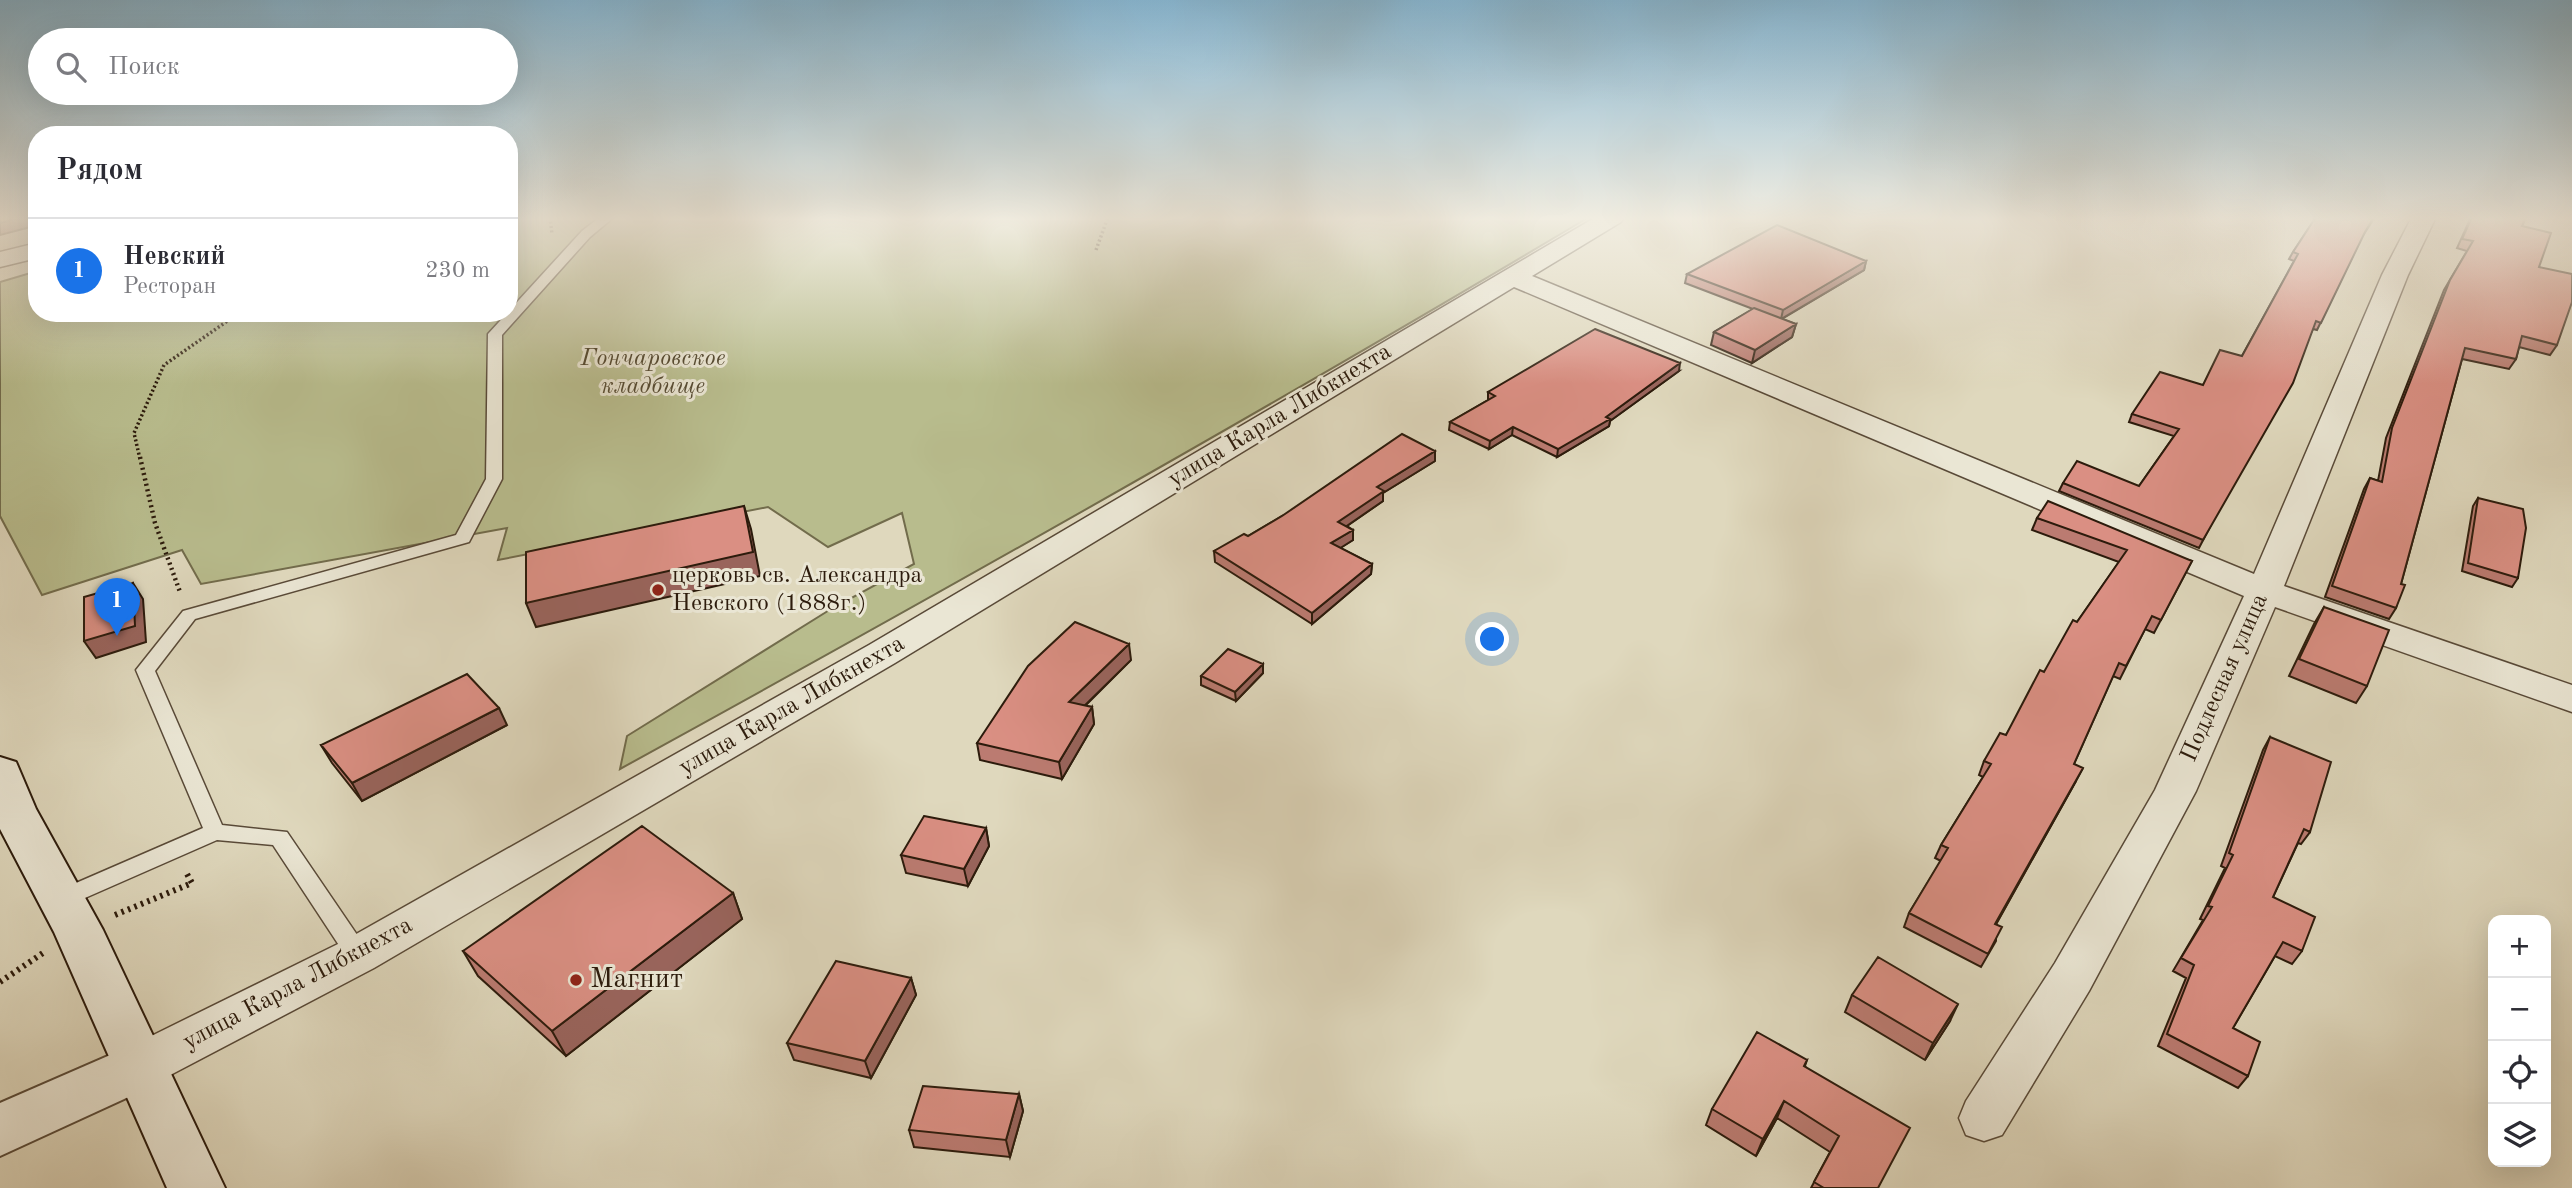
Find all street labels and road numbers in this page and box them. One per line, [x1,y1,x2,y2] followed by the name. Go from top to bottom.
[1164,340,1396,492] street label: улица Карла Либкнехта
[2177,590,2273,766] street label: Подлесная улица
[675,632,909,780] street label: улица Карла Либкнехта
[179,913,417,1055] street label: улица Карла Либкнехта

